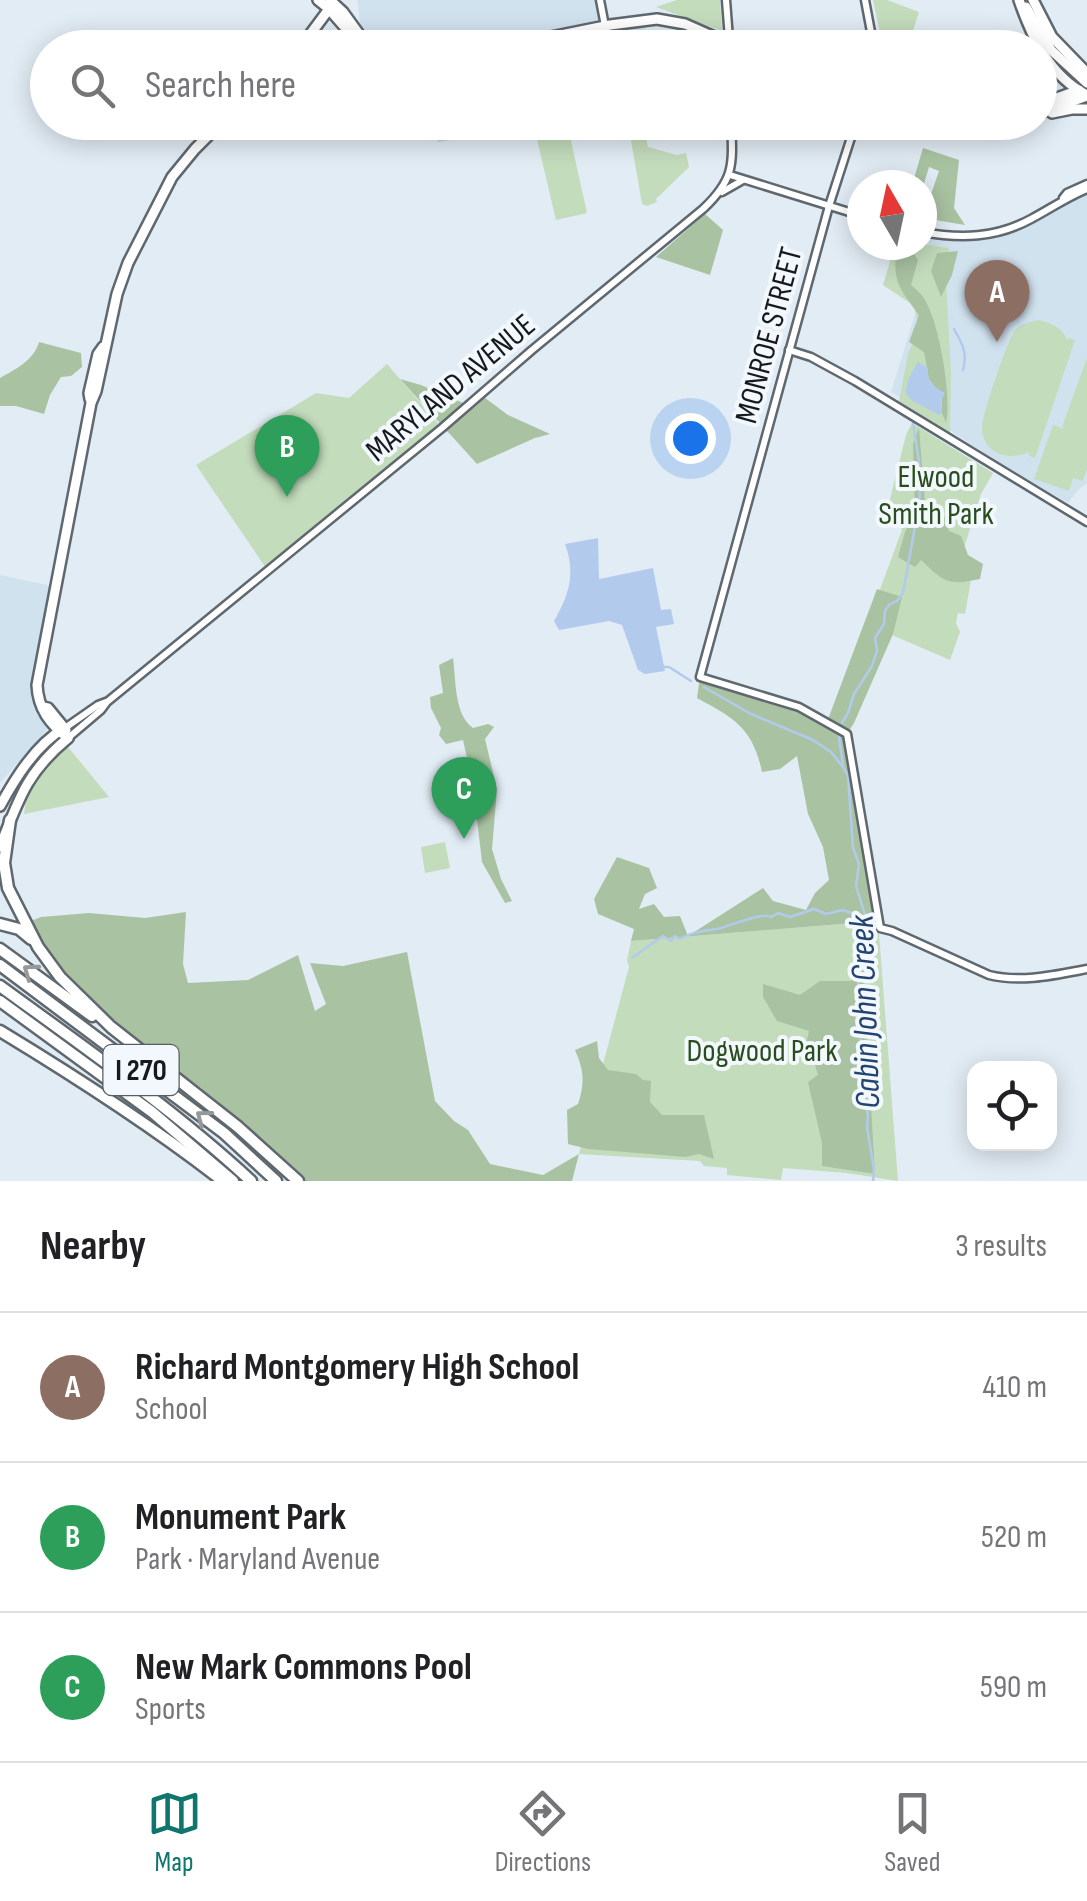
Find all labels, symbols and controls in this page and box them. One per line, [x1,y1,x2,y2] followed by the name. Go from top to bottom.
[30,30,1057,140] search box
[65,58,120,113] icon: search
[145,63,296,108] text: Search here
[847,170,937,260] north arrow
[727,243,812,428] street label: MONROE STREET
[964,260,1030,342] pin: A
[358,306,544,470] street label: MARYLAND AVENUE
[665,413,716,464] your location
[254,414,320,497] pin: B
[878,458,994,534] park label: Elwood Smith Park
[432,756,496,839] pin: C
[841,914,890,1109] water label: Cabin John Creek
[23,965,41,983] one-way arrow
[686,1032,838,1071] park label: Dogwood Park
[104,1045,178,1095] road number: I 270
[967,1061,1057,1151] map controls
[967,1061,1057,1151] button: locate
[196,1112,214,1129] one-way arrow
[40,1221,146,1272] text: Nearby
[955,1227,1047,1266] text: 3 results
[135,1345,579,1390] text: Richard Montgomery High School
[65,1368,80,1407] text: A
[982,1368,1047,1407] text: 410 m
[135,1390,208,1429] text: School
[135,1495,346,1540] text: Monument Park
[65,1518,80,1557] text: B
[981,1518,1047,1557] text: 520 m
[135,1540,380,1579] text: Park · Maryland Avenue
[135,1645,472,1690] text: New Mark Commons Pool
[64,1668,81,1707] text: C
[980,1668,1047,1707] text: 590 m
[135,1690,206,1729] text: Sports
[147,1786,202,1879] tab: Map
[495,1786,591,1879] tab: Directions
[884,1786,940,1879] tab: Saved

